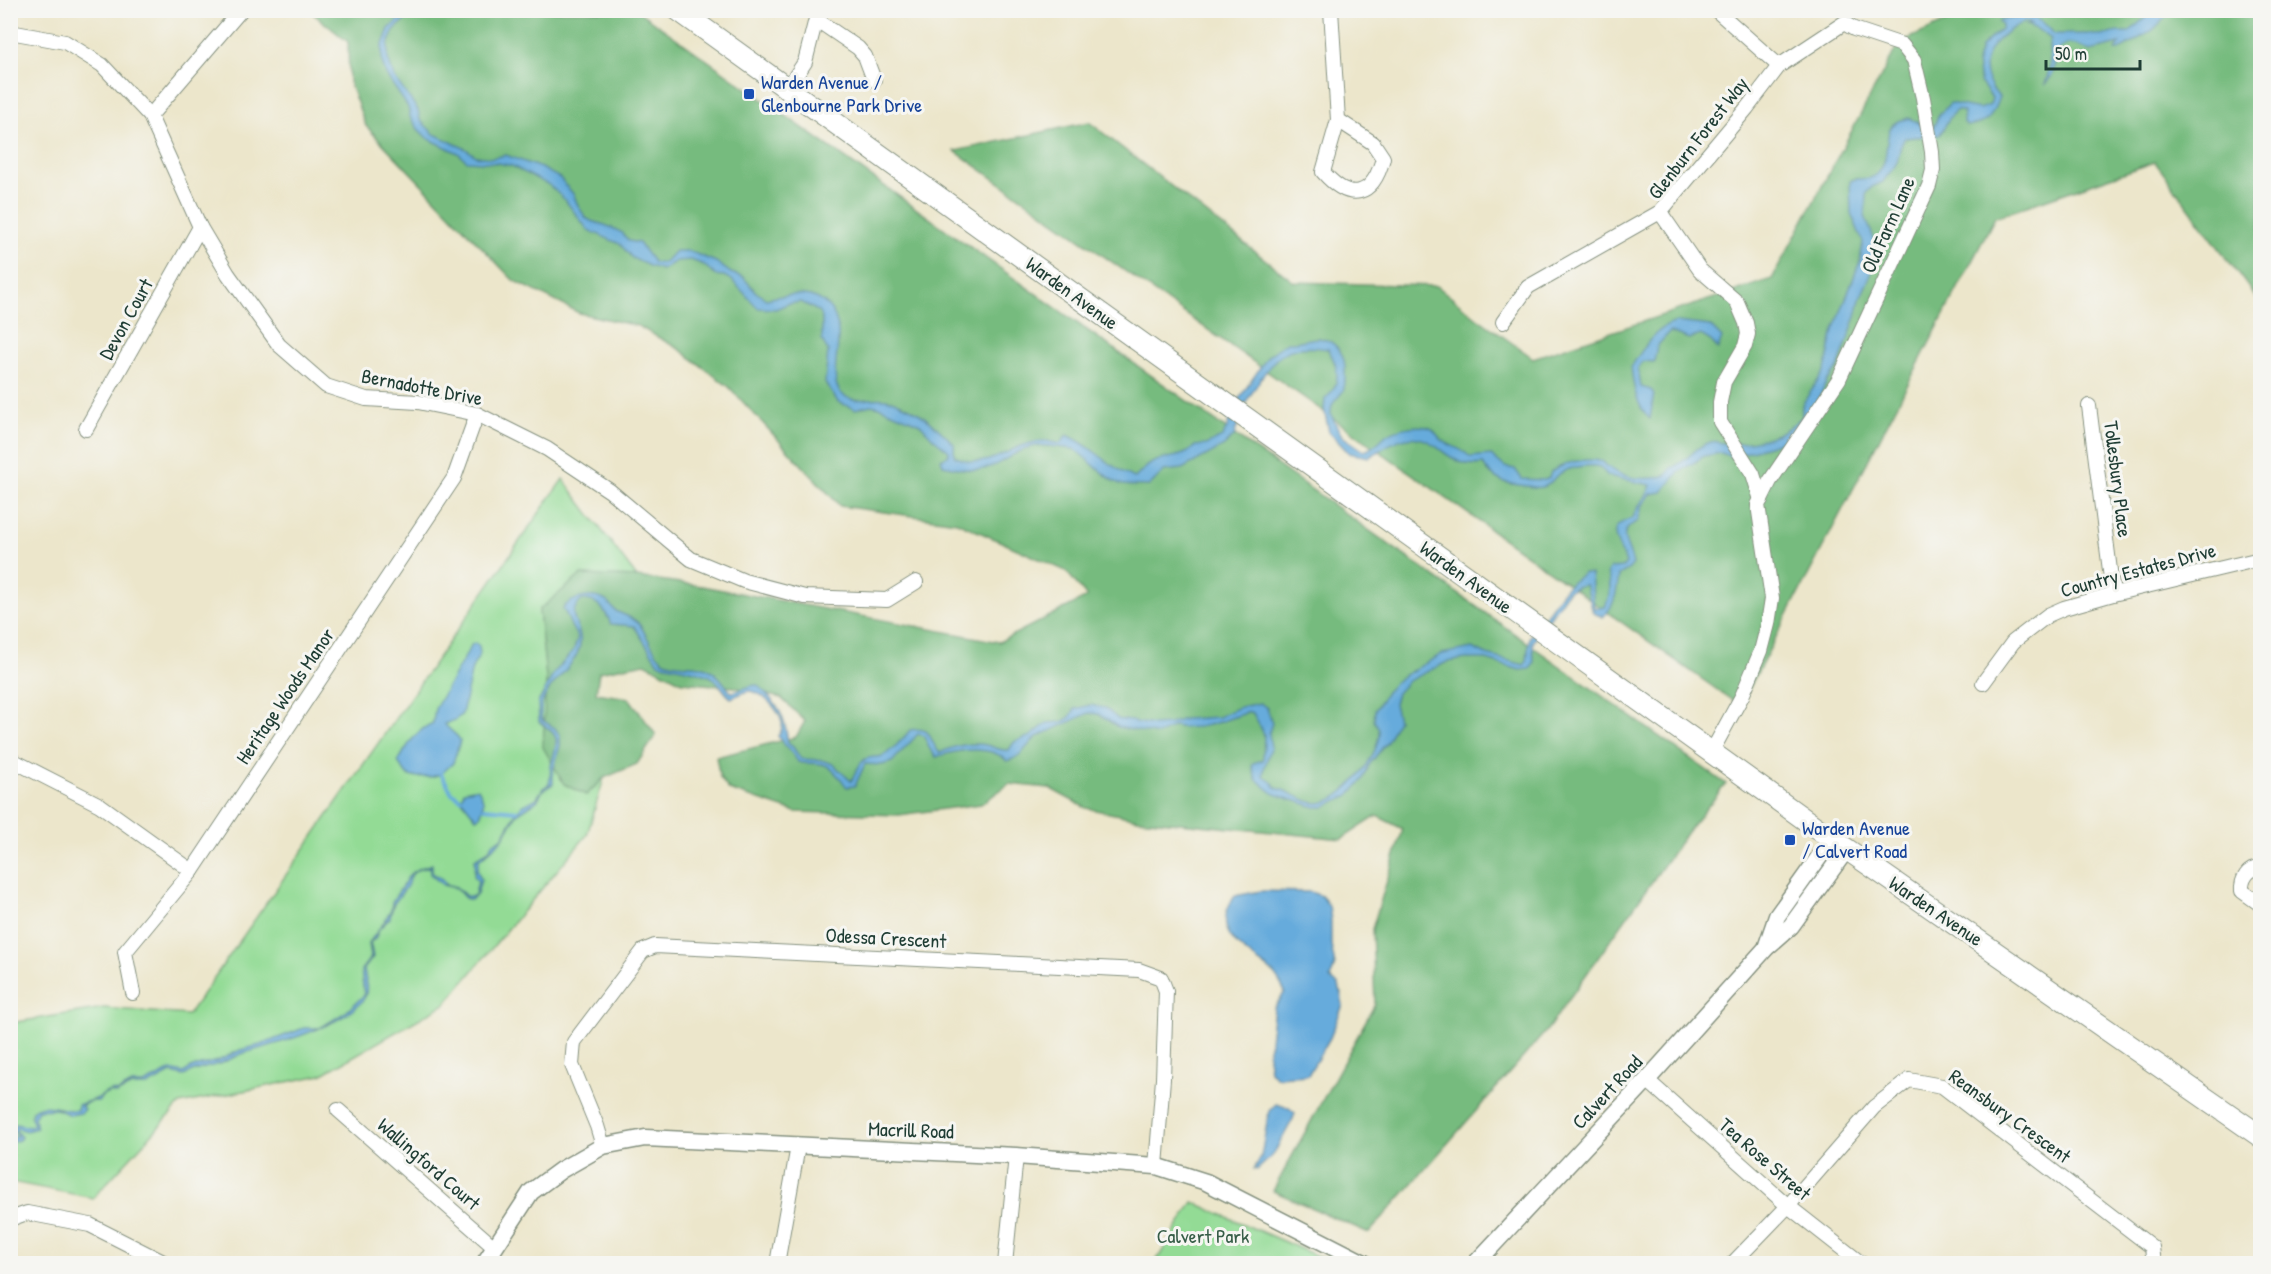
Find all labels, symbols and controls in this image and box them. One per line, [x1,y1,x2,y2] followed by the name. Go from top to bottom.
[2046,33,2140,71] scale bar
[2055,41,2087,66] text: 50 m
[761,68,922,118] place label: Warden Avenue / Glenbourne Park Drive
[1641,71,1754,205] street label: Glenburn Forest Way
[742,87,756,101] marker: Warden Avenue / Glenbourne Park Drive
[1854,173,1921,277] street label: Old Farm Lane
[1021,250,1124,335] street label: Warden Avenue
[92,272,159,364] street label: Devon Court
[359,362,485,411] street label: Bernadotte Drive
[2098,419,2139,539] street label: Tollesbury Place
[1415,534,1518,619] street label: Warden Avenue
[2057,536,2219,603] street label: Country Estates Drive
[229,622,340,769] street label: Heritage Woods Manor
[1802,814,1910,864] place label: Warden Avenue / Calvert Road
[1783,833,1797,847] marker: Warden Avenue / Calvert Road
[1884,869,1989,952] street label: Warden Avenue
[825,921,948,954] street label: Odessa Crescent
[1565,1049,1648,1135] street label: Calvert Road
[1944,1062,2078,1170] street label: Reansbury Crescent
[372,1111,487,1217] street label: Wallingford Court
[1714,1111,1818,1207] street label: Tea Rose Street
[868,1115,954,1144] street label: Macrill Road
[1157,1222,1249,1249] park label: Calvert Park

